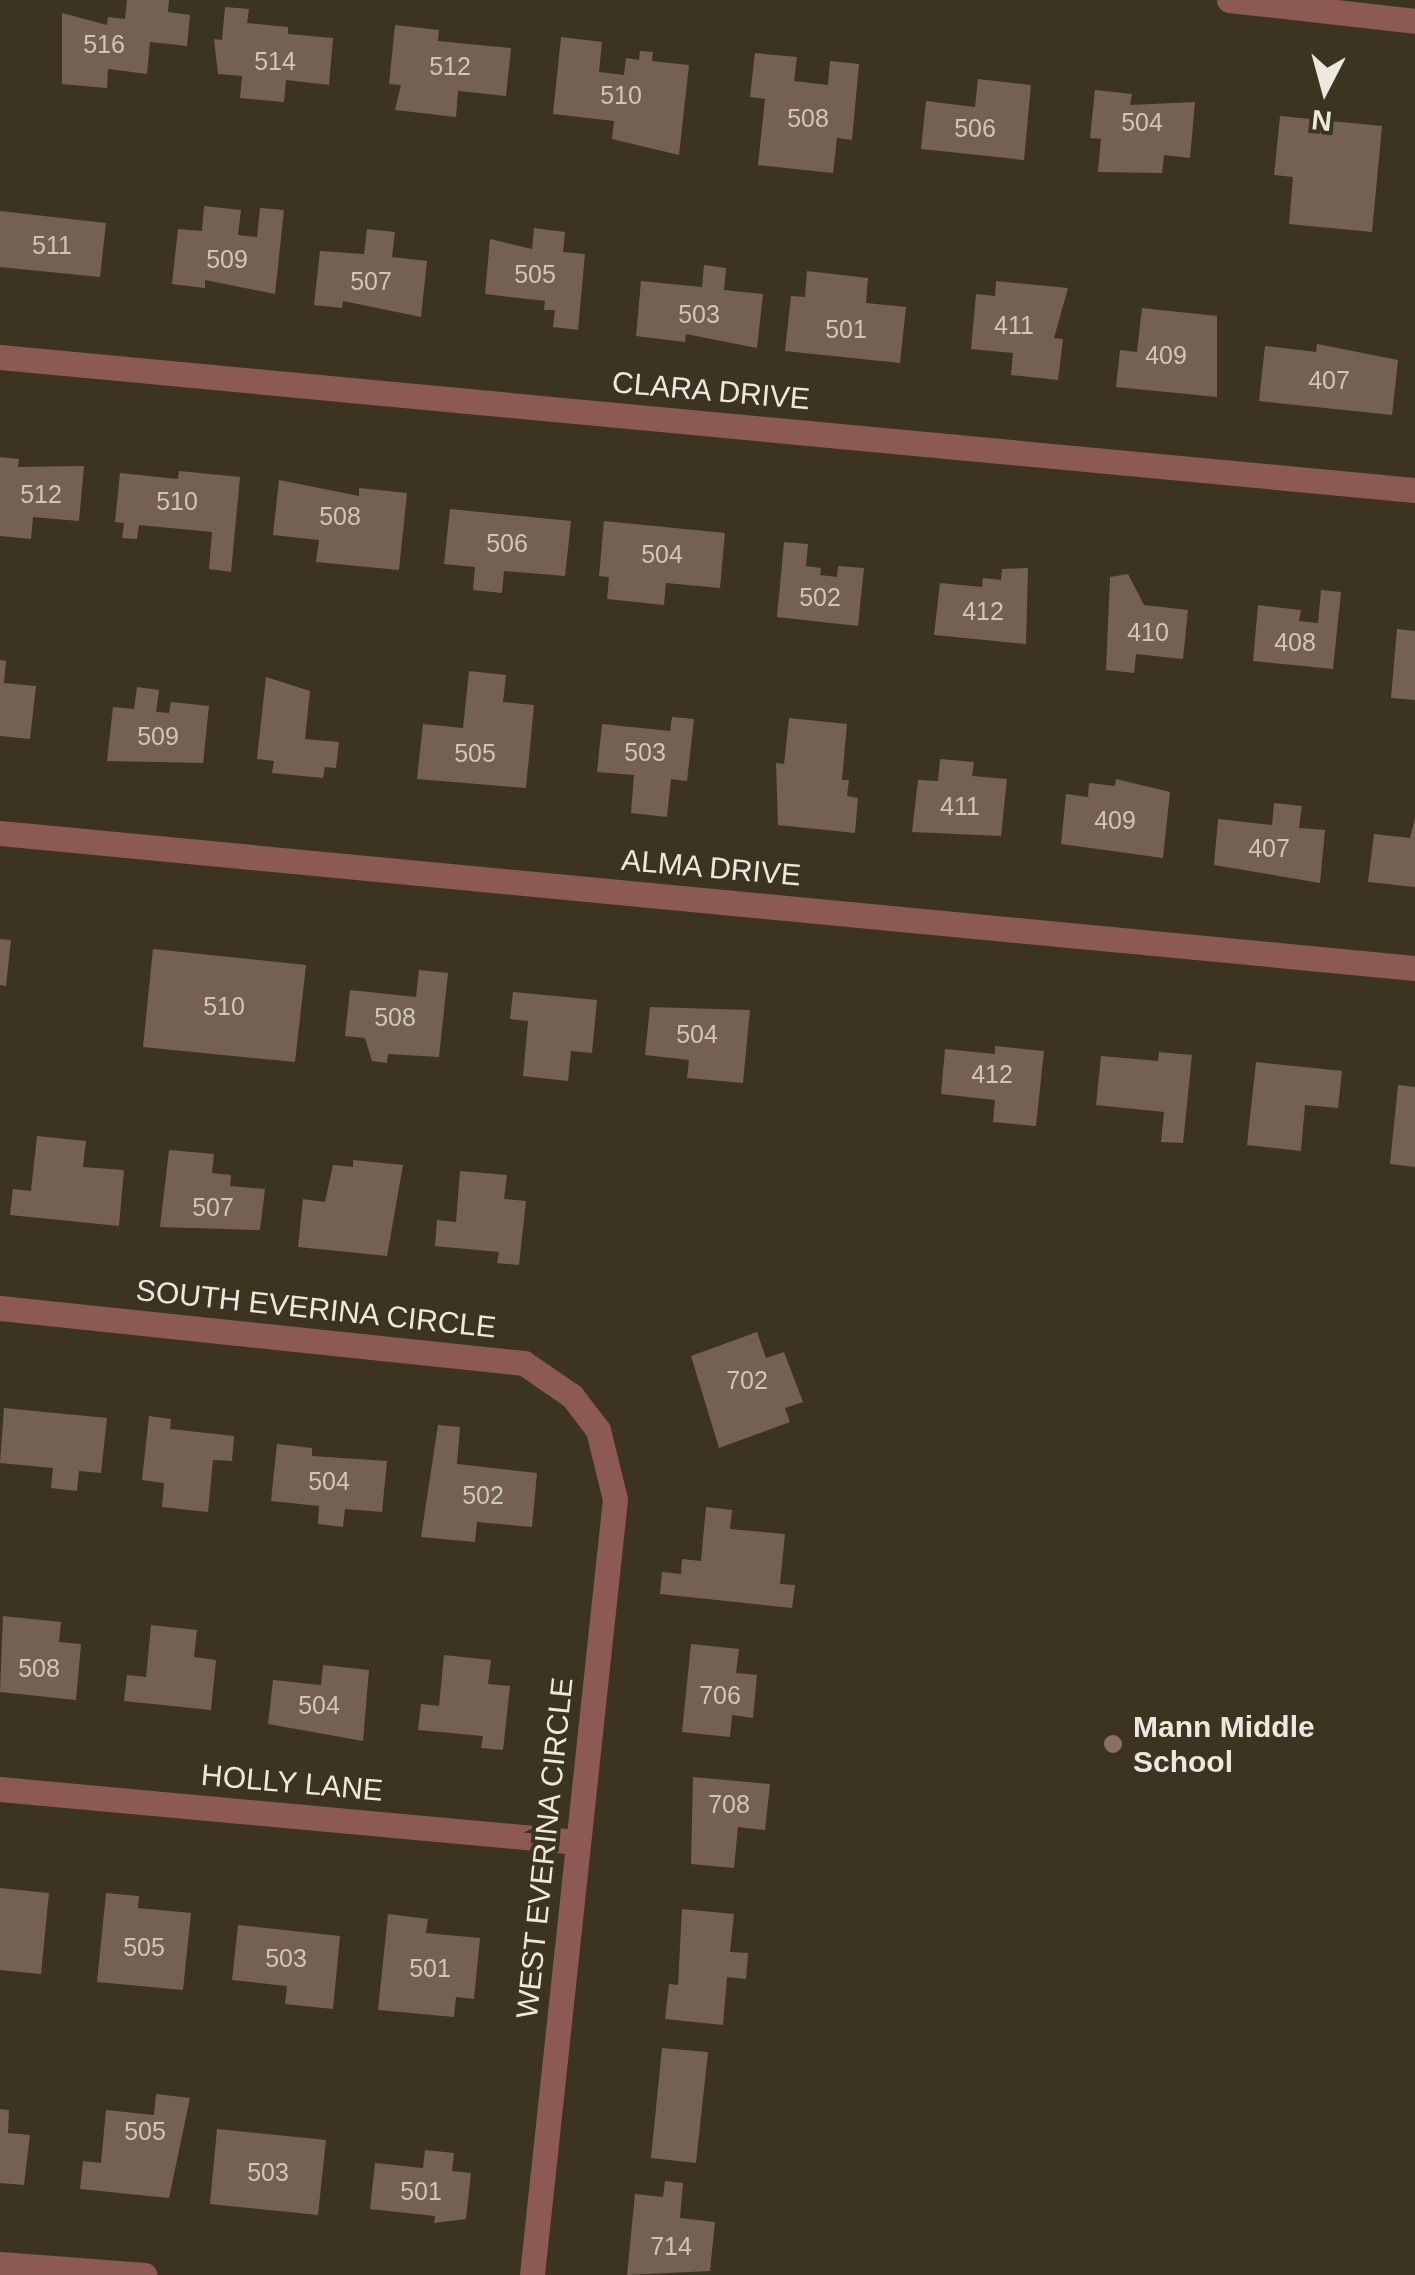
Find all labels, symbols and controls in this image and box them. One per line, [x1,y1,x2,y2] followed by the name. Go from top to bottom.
[83,29,125,59] house number: 516
[1275,40,1375,140] north arrow
[254,46,296,76] house number: 514
[429,51,471,81] house number: 512
[600,80,642,110] house number: 510
[787,103,829,133] house number: 508
[1310,104,1334,137] text: N
[1121,107,1163,137] house number: 504
[954,113,996,143] house number: 506
[32,230,72,260] house number: 511
[206,244,248,274] house number: 509
[514,259,556,289] house number: 505
[350,266,392,296] house number: 507
[678,299,720,329] house number: 503
[994,310,1034,340] house number: 411
[825,314,867,344] house number: 501
[1145,340,1187,370] house number: 409
[610,364,812,418] street label: CLARA DRIVE
[1308,365,1350,395] house number: 407
[20,479,62,509] house number: 512
[156,486,198,516] house number: 510
[319,501,361,531] house number: 508
[486,528,528,558] house number: 506
[641,539,683,569] house number: 504
[799,582,841,612] house number: 502
[962,596,1004,626] house number: 412
[1127,617,1169,647] house number: 410
[1274,627,1316,657] house number: 408
[137,721,179,751] house number: 509
[624,737,666,767] house number: 503
[454,738,496,768] house number: 505
[940,791,980,821] house number: 411
[1094,805,1136,835] house number: 409
[1248,833,1290,863] house number: 407
[619,842,803,894] street label: ALMA DRIVE
[203,991,245,1021] house number: 510
[374,1002,416,1032] house number: 508
[676,1019,718,1049] house number: 504
[971,1059,1013,1089] house number: 412
[192,1192,234,1222] house number: 507
[133,1272,499,1346] street label: SOUTH EVERINA CIRCLE
[726,1365,768,1395] house number: 702
[308,1466,350,1496] house number: 504
[462,1480,504,1510] house number: 502
[18,1653,60,1683] house number: 508
[509,1675,581,2021] street label: WEST EVERINA CIRCLE
[699,1680,741,1710] house number: 706
[298,1690,340,1720] house number: 504
[1133,1709,1315,1780] place label: Mann Middle School
[1102,1733,1124,1755] marker: Mann Middle School
[199,1757,385,1809] street label: HOLLY LANE
[708,1789,750,1819] house number: 708
[123,1932,165,1962] house number: 505
[265,1943,307,1973] house number: 503
[409,1953,451,1983] house number: 501
[124,2116,166,2146] house number: 505
[247,2157,289,2187] house number: 503
[400,2176,442,2206] house number: 501
[650,2231,692,2261] house number: 714

